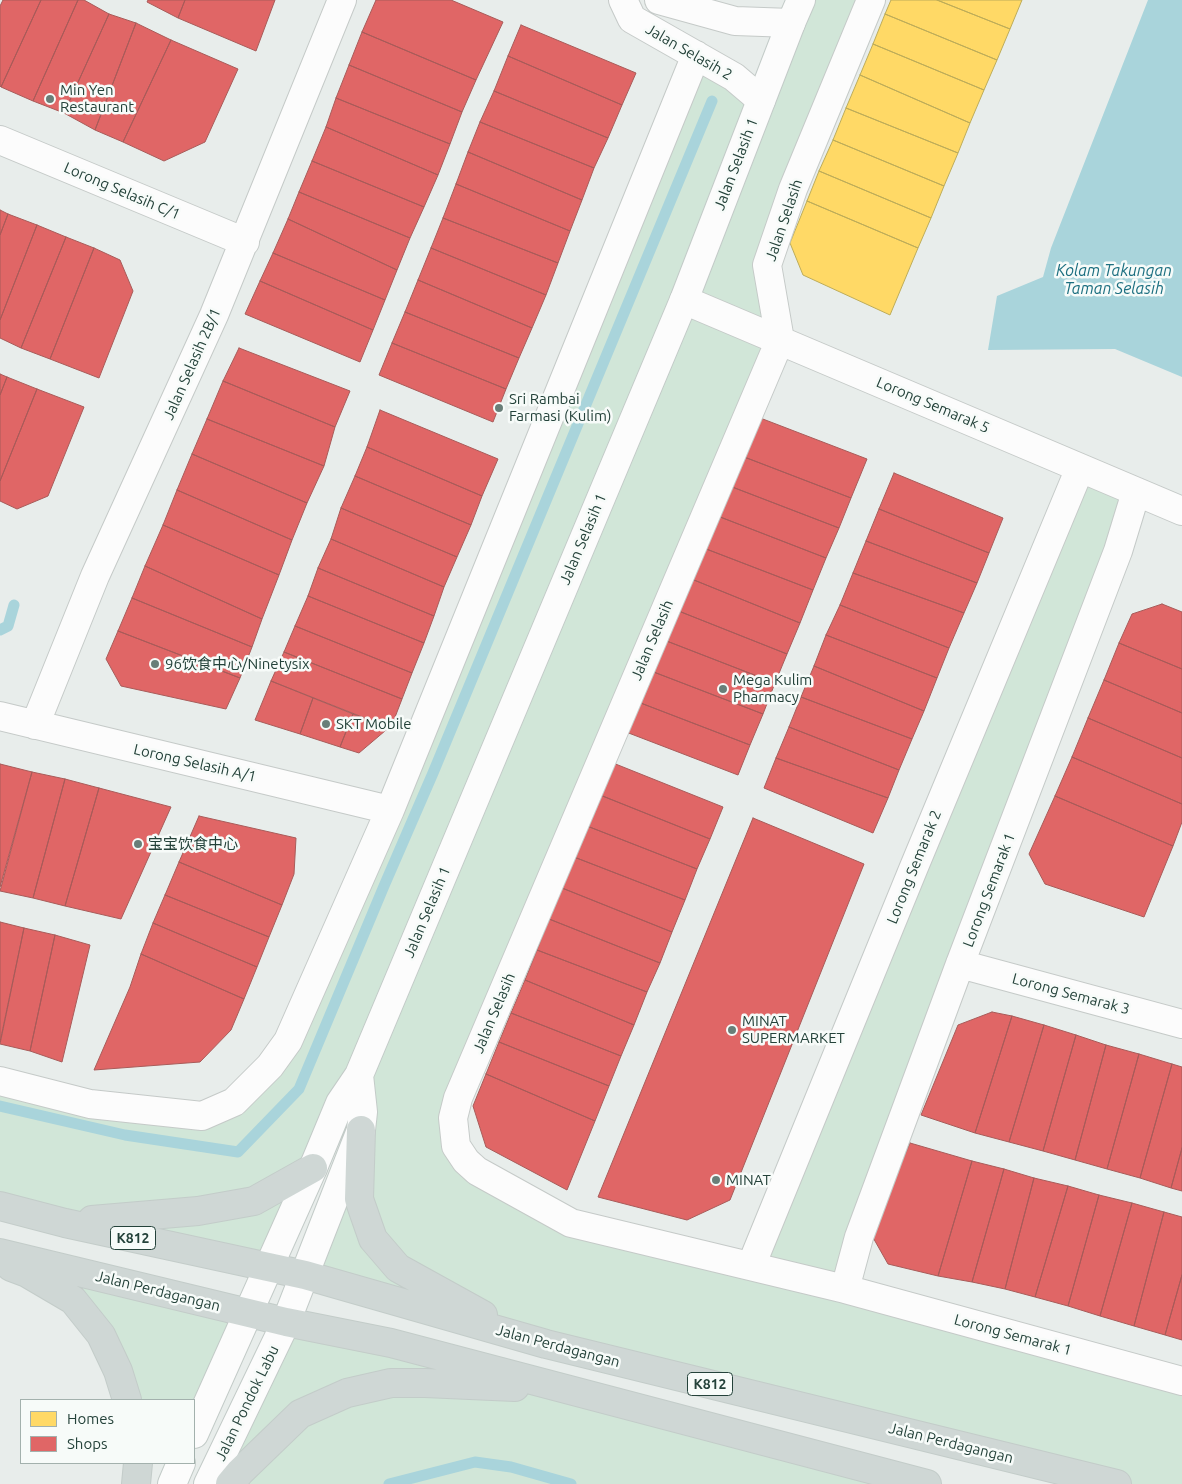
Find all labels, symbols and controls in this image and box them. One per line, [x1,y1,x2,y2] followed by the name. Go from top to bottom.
[642,20,736,84] street label: Jalan Selasih 2
[60,81,134,116] place label: Min Yen Restaurant
[44,93,56,105] marker: Min Yen Restaurant
[710,115,762,213] street label: Jalan Selasih 1
[61,158,183,224] street label: Lorong Selasih C/1
[762,177,806,263] street label: Jalan Selasih
[1056,261,1172,299] water label: Kolam Takungan Taman Selasih
[159,305,225,423] street label: Jalan Selasih 2B/1
[874,373,992,437] street label: Lorong Semarak 5
[509,390,611,425] place label: Sri Rambai Farmasi (Kulim)
[493,402,505,414] marker: Sri Rambai Farmasi (Kulim)
[556,491,610,587] street label: Jalan Selasih 1
[627,597,677,683] street label: Jalan Selasih
[165,655,310,673] place label: 96饮食中心/Ninetysix
[149,658,161,670] marker: 96饮食中心/Ninetysix
[733,671,812,706] place label: Mega Kulim Pharmacy
[717,683,729,695] marker: Mega Kulim Pharmacy
[336,715,411,733] place label: SKT Mobile
[320,718,332,730] marker: SKT Mobile
[132,740,258,786] street label: Lorong Selasih A/1
[883,807,945,927] street label: Lorong Semarak 2
[959,830,1019,950] street label: Lorong Semarak 1
[148,835,238,853] place label: 宝宝饮食中心
[132,838,144,850] marker: 宝宝饮食中心
[400,864,454,960] street label: Jalan Selasih 1
[469,970,519,1056] street label: Jalan Selasih
[1010,970,1132,1018] street label: Lorong Semarak 3
[742,1012,845,1047] place label: MINAT SUPERMARKET
[726,1024,738,1036] marker: MINAT SUPERMARKET
[726,1171,771,1189] place label: MINAT
[710,1174,722,1186] marker: MINAT
[110,1226,156,1250] road number: K812
[94,1267,222,1315] street label: Jalan Perdagangan
[952,1311,1074,1359] street label: Lorong Semarak 1
[494,1321,622,1371] street label: Jalan Perdagangan
[211,1342,283,1464] street label: Jalan Pondok Labu
[688,1372,732,1396] road number: K812
[20,1399,195,1464] legend
[67,1410,114,1427] text: Homes
[887,1419,1015,1467] street label: Jalan Perdagangan
[67,1435,108,1452] text: Shops

